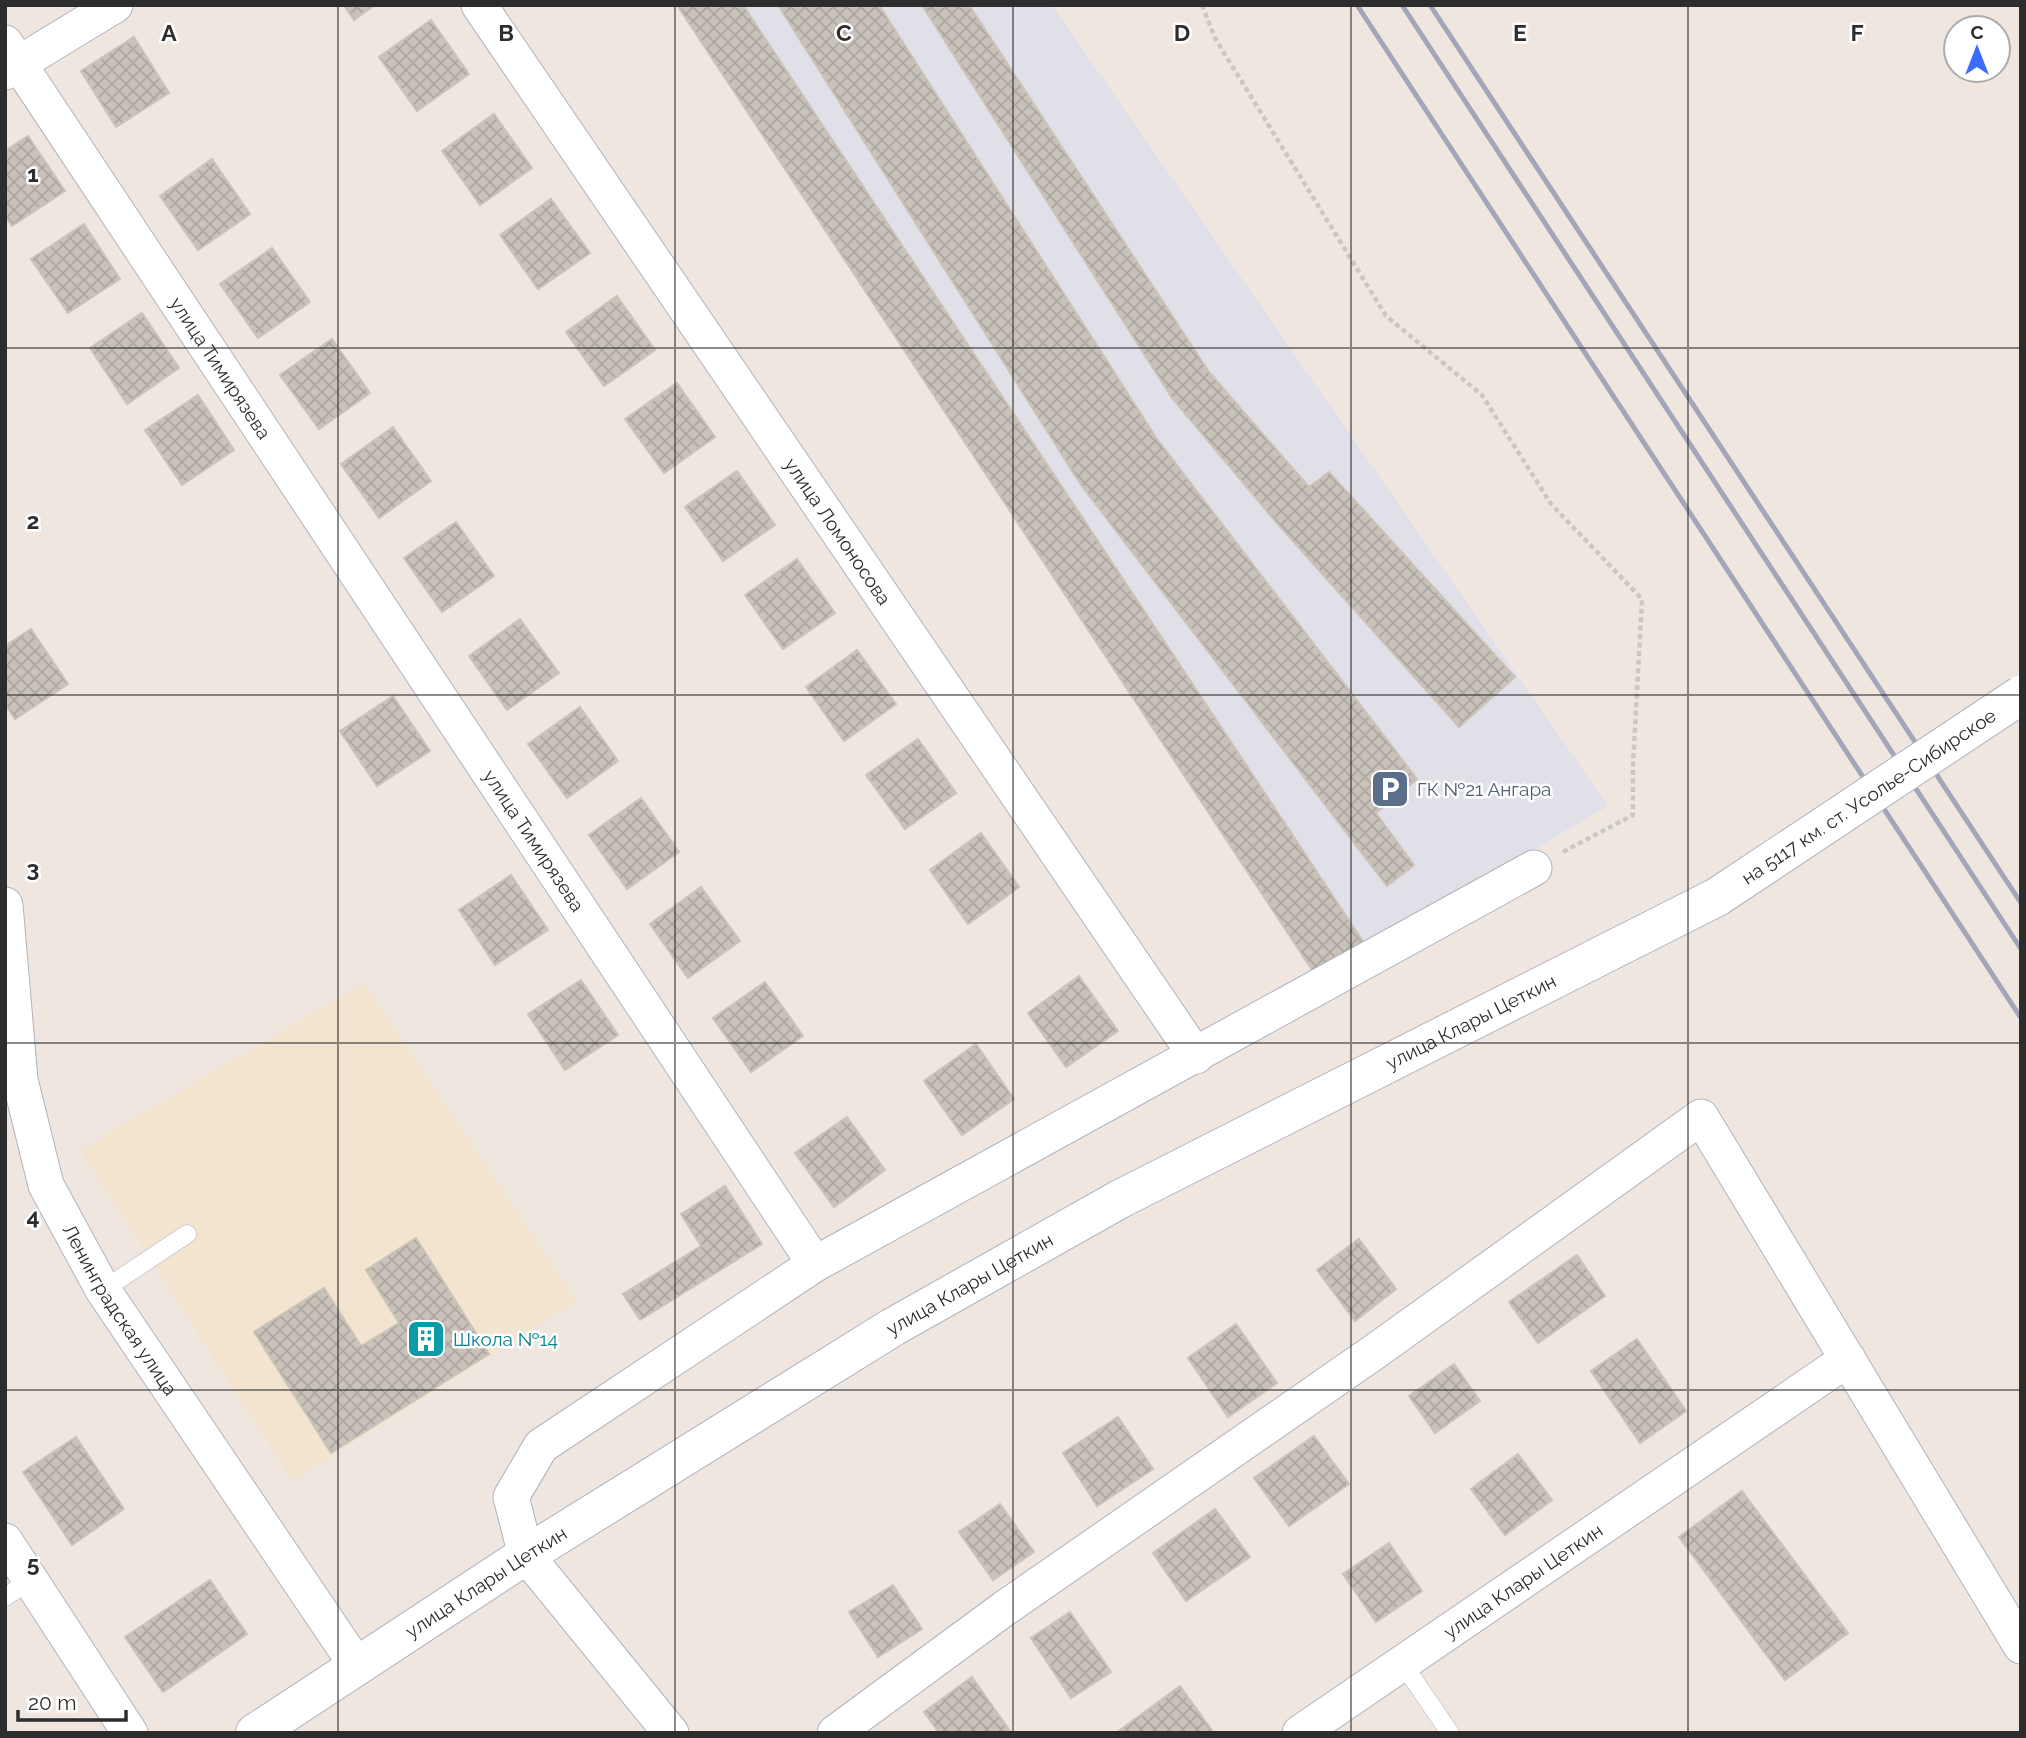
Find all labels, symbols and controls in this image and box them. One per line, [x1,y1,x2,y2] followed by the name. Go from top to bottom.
[1942,14,2012,84] north arrow
[161,19,177,46] text: A
[498,19,514,46] text: B
[836,19,852,46] text: C
[1174,19,1190,46] text: D
[1513,19,1527,46] text: E
[1850,19,1864,46] text: F
[1970,21,1984,43] text: С
[27,160,39,187] text: 1
[166,293,276,443] street label: улица Тимирязева
[780,454,896,609] street label: улица Ломоносова
[27,507,39,534] text: 2
[1737,704,2000,889] street label: на 5117 км. ст. Усолье-Сибирское
[479,765,589,916] street label: улица Тимирязева
[1369,768,1411,810] parking icon: ГК №21 Ангара
[1417,778,1551,800] place label: ГК №21 Ангара
[27,855,39,882] text: 3
[1382,969,1560,1074] street label: улица Клары Цеткин
[26,1203,40,1230] text: 4
[58,1220,182,1399] street label: Ленинградская улица
[882,1228,1057,1340] street label: улица Клары Цеткин
[405,1318,447,1360] building icon: Школа №14
[453,1328,558,1350] place label: Школа №14
[1439,1519,1607,1643] street label: улица Клары Цеткин
[401,1522,571,1642] street label: улица Клары Цеткин
[27,1550,40,1577] text: 5
[18,1678,126,1722] scale bar
[28,1690,76,1715] text: 20 m

